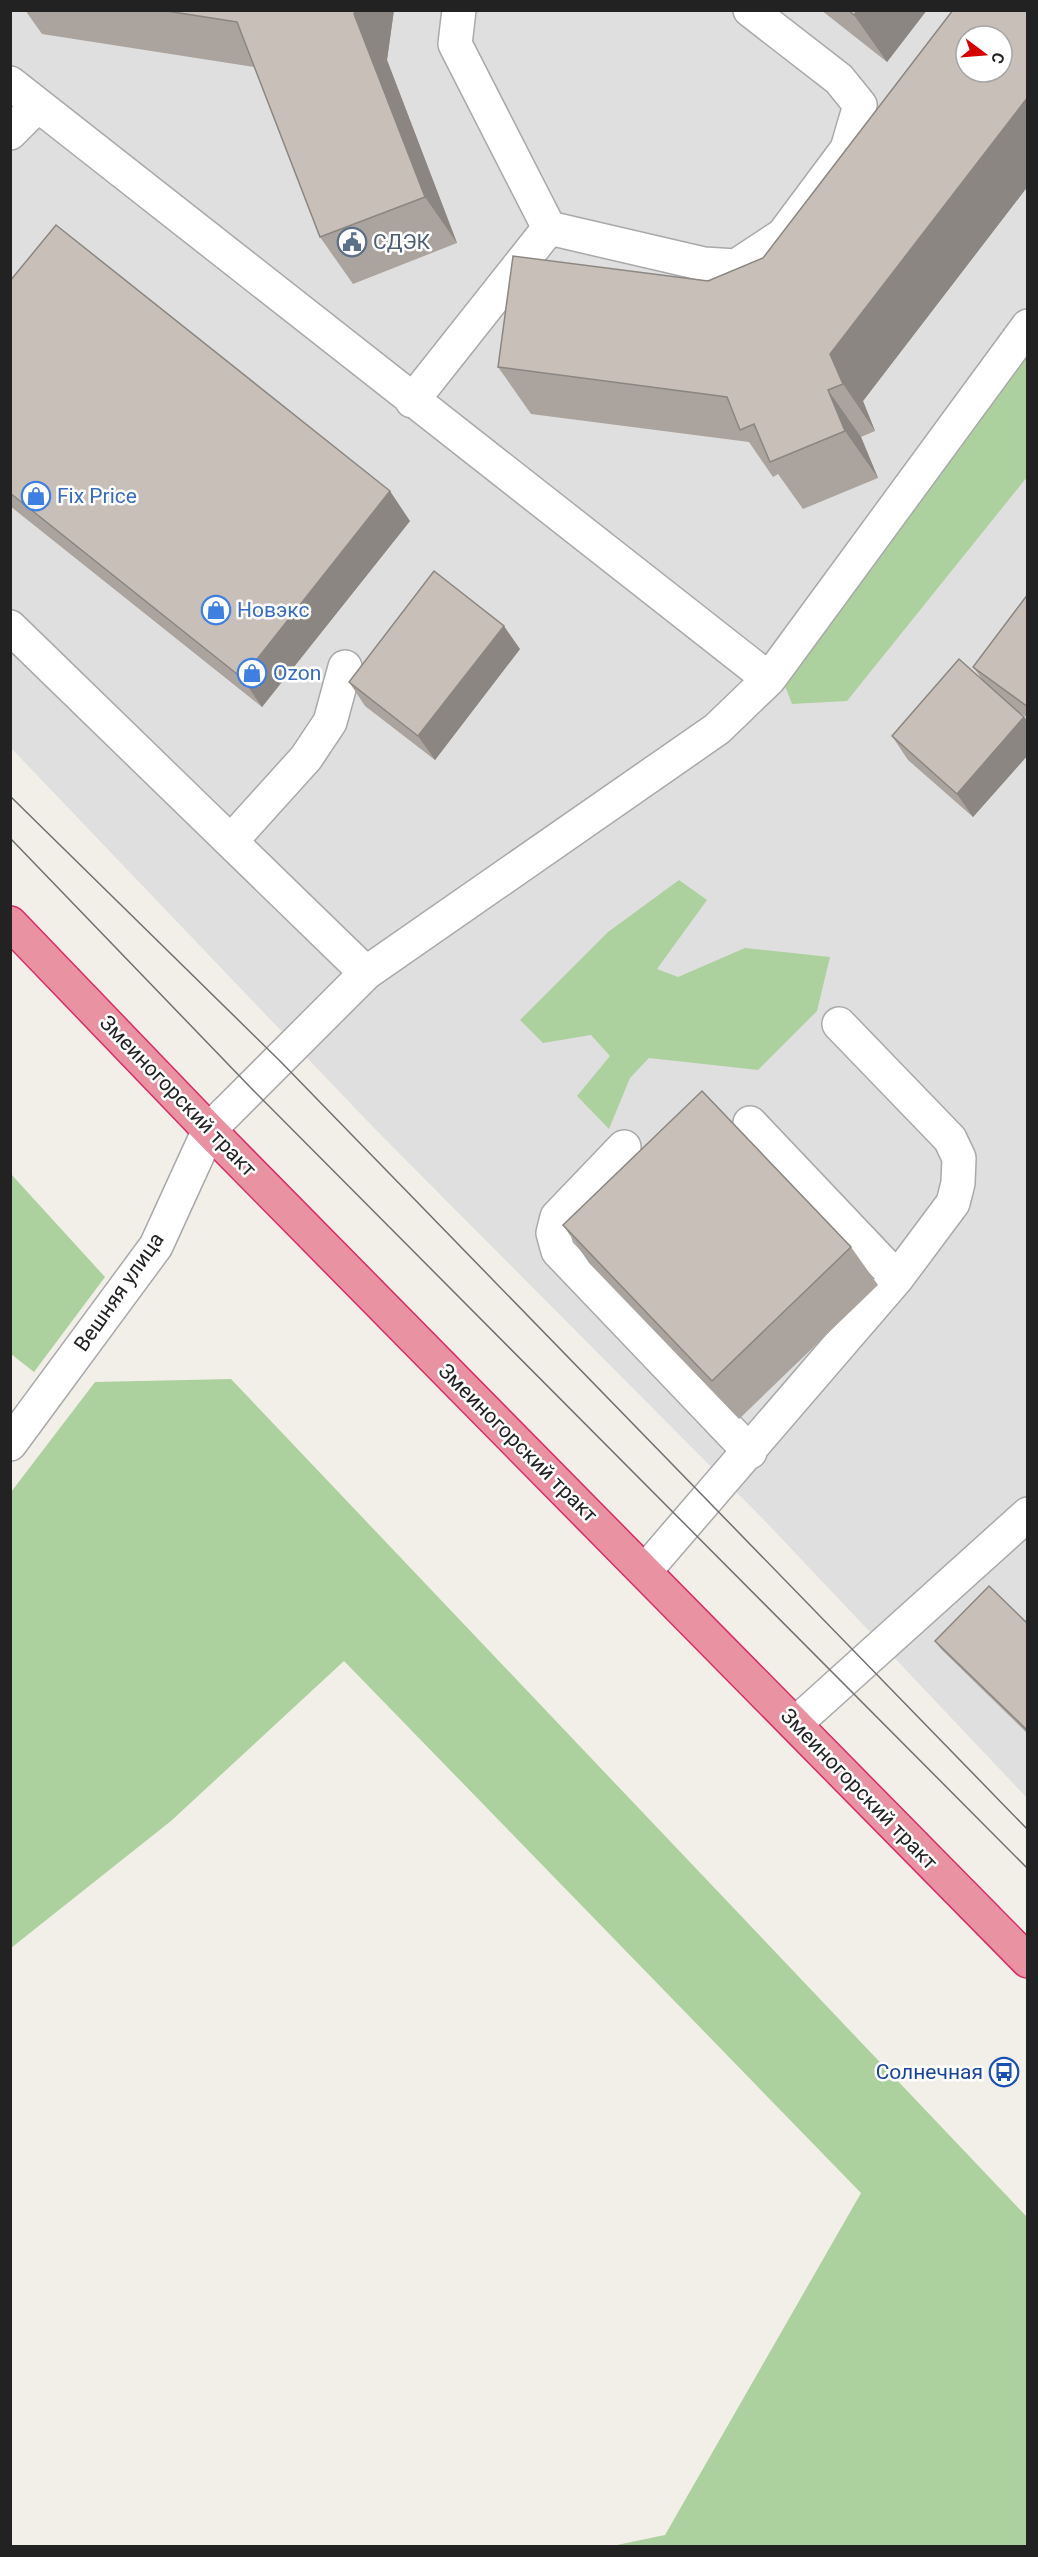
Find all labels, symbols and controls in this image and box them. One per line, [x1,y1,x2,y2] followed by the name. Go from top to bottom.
[954,24,1014,84] north arrow
[987,50,1009,66] text: С
[336,226,368,258] public building icon: СДЭК
[373,230,431,254] place label: СДЭК
[20,480,52,512] shop icon: Fix Price
[57,484,137,508] place label: Fix Price
[200,594,232,626] shop icon: Новэкс
[237,598,309,622] place label: Новэкс
[236,657,268,689] shop icon: Ozon
[273,661,321,685] place label: Ozon
[95,1011,261,1181] street label: Змеиногорский тракт
[69,1228,169,1356] street label: Вешняя улица
[434,1359,602,1527] street label: Змеиногорский тракт
[776,1704,942,1874] street label: Змеиногорский тракт
[988,2056,1020,2088] bus stop icon: Солнечная
[876,2060,983,2084] place label: Солнечная

